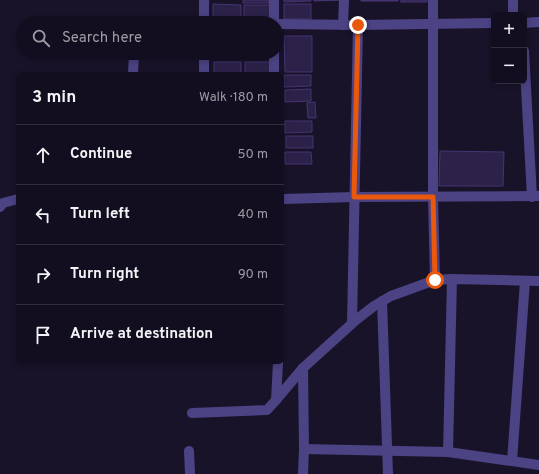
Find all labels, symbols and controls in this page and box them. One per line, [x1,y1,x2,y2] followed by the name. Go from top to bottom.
[491,12,527,84] map controls
[491,12,527,48] button: +
[16,16,284,60] search box
[349,16,367,34] route end
[30,27,52,49] icon: search
[62,29,142,48] text: Search here
[491,48,527,84] button: −
[32,87,76,109] text: 3 min
[199,90,268,106] text: Walk · 180 m
[32,144,54,166] icon: ahead
[70,145,132,164] text: Continue
[238,147,268,163] text: 50 m
[32,204,54,226] icon: left
[70,205,130,224] text: Turn left
[238,207,268,223] text: 40 m
[32,264,54,286] icon: right
[70,265,139,284] text: Turn right
[238,267,268,283] text: 90 m
[426,271,444,289] route start
[32,324,54,346] icon: arrive
[70,325,213,344] text: Arrive at destination

